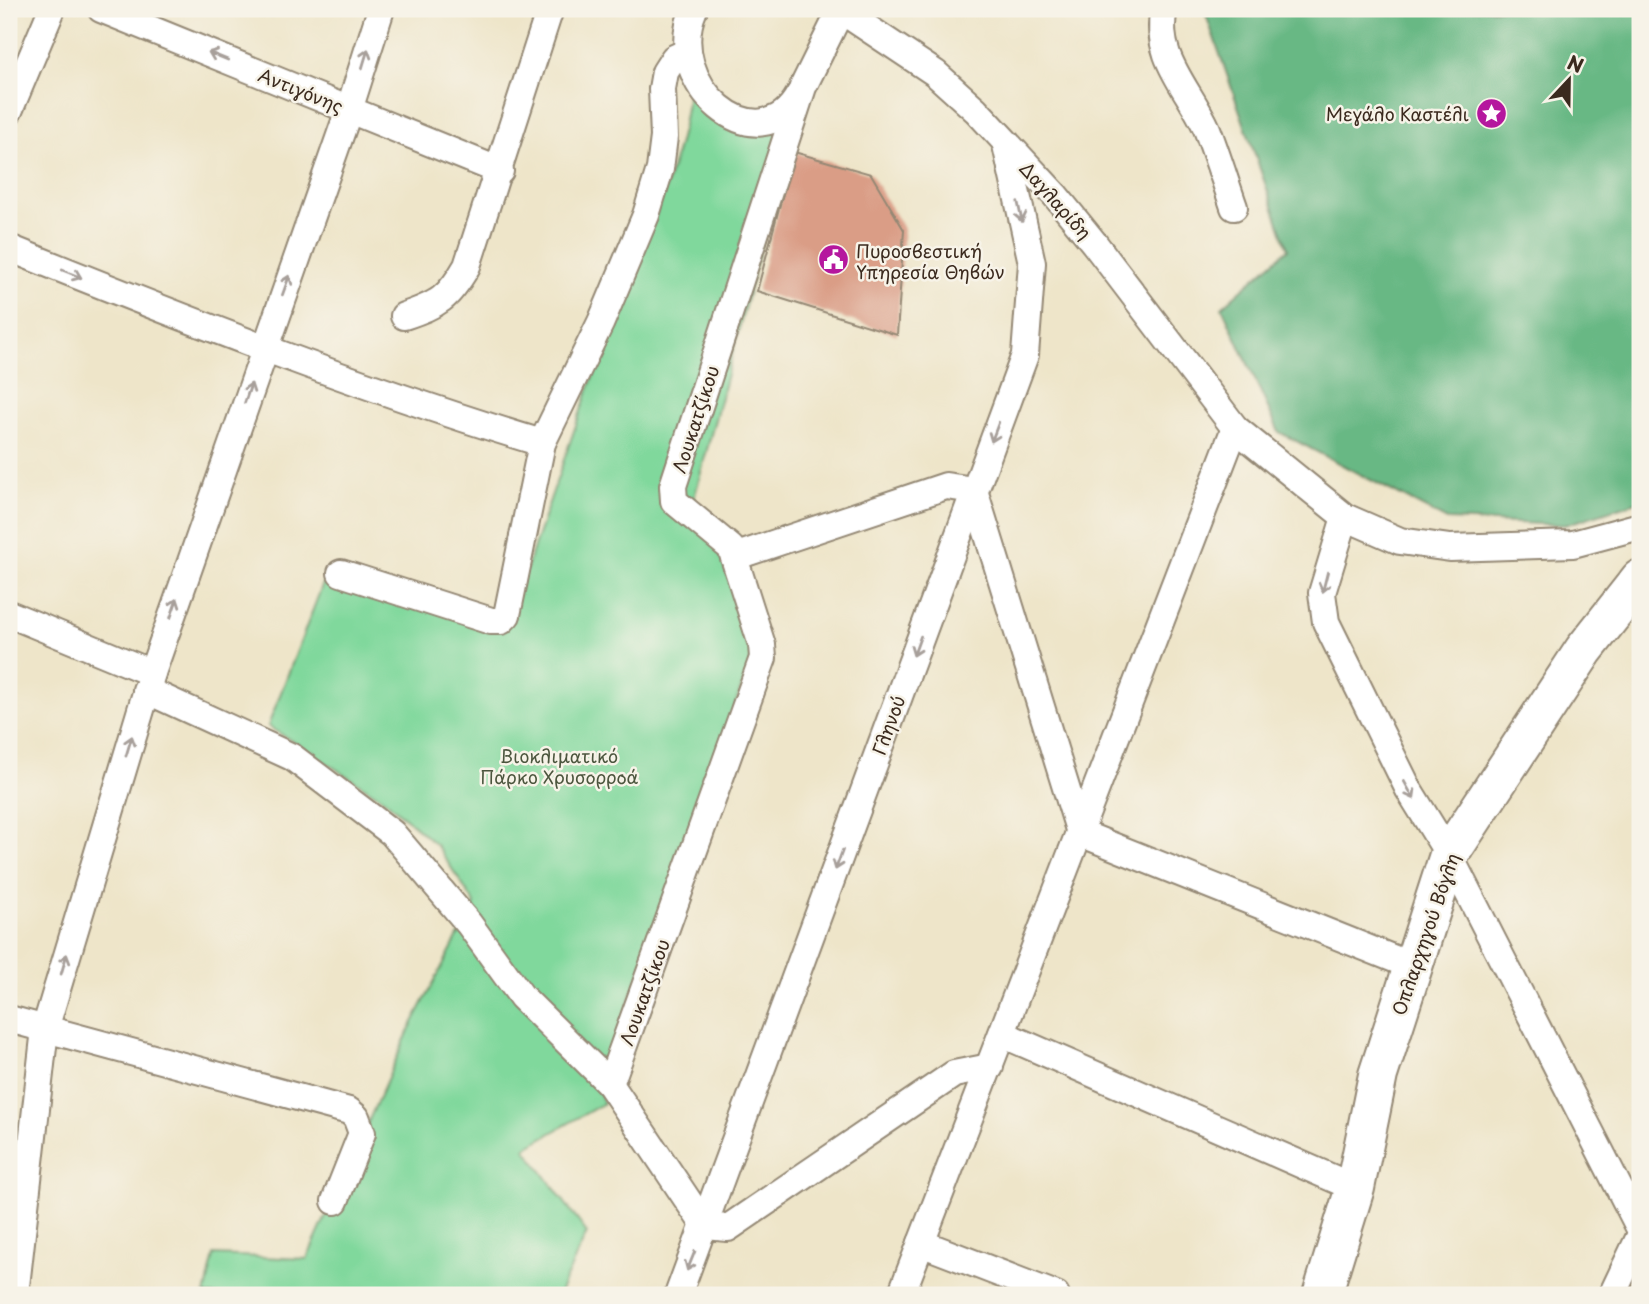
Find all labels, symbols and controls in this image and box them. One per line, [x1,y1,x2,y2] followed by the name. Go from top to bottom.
[1534,46,1604,116] north arrow
[1564,48,1588,79] text: N
[207,49,229,62] one-way arrow
[359,49,372,71] one-way arrow
[255,61,347,119] street label: Αντιγόνης
[1475,96,1509,130] place icon: Μεγάλο Καστέλι
[1326,100,1469,127] place label: Μεγάλο Καστέλι
[1014,155,1098,245] street label: Δαγλαρίδη
[1014,200,1028,223] one-way arrow
[856,237,1005,285] place label: Πυροσβεστική Υπηρεσία Θηβών
[816,243,850,277] public building icon: Πυροσβεστική Υπηρεσία Θηβών
[61,268,82,281] one-way arrow
[281,275,293,297] one-way arrow
[665,362,725,476] street label: Λουκατζίκου
[243,382,255,404] one-way arrow
[988,421,1001,443] one-way arrow
[1318,570,1331,593] one-way arrow
[168,597,181,619] one-way arrow
[910,634,922,656] one-way arrow
[865,691,911,759] street label: Γληνού
[124,735,137,757] one-way arrow
[480,742,638,790] park label: Βιοκλιματικό Πάρκο Χρυσορροά
[1402,779,1416,799] one-way arrow
[832,848,844,870] one-way arrow
[1385,849,1465,1019] street label: Οπλαρχηγού Βόγλη
[612,935,676,1049] street label: Λουκατζίκου
[58,953,71,975] one-way arrow
[684,1249,697,1271] one-way arrow

